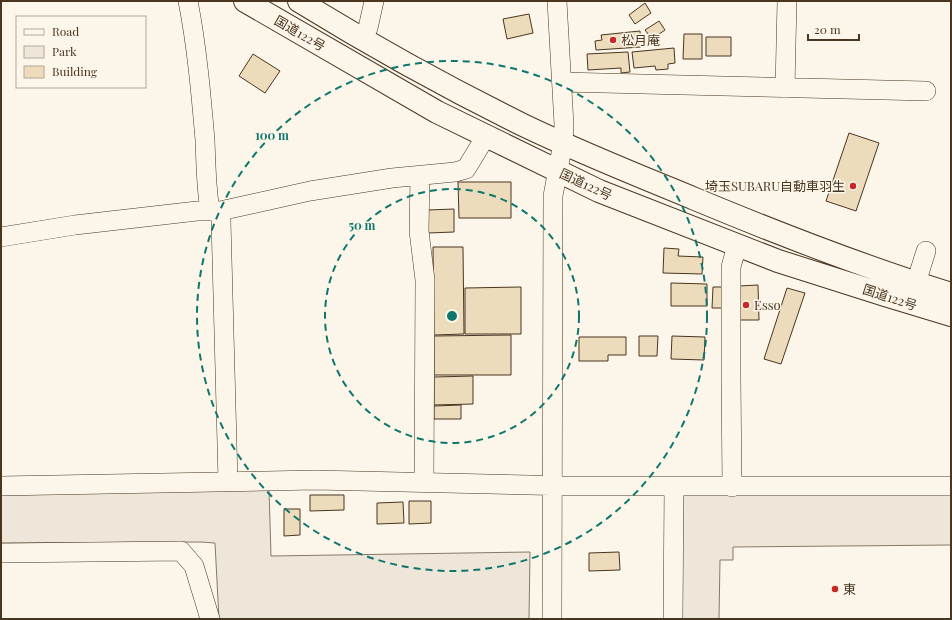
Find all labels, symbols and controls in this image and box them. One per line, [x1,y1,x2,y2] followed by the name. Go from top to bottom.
[272,11,329,54] street label: 国道122号
[16,16,146,88] legend
[808,16,859,42] scale bar
[814,21,841,37] text: 20 m
[52,23,79,39] text: Road
[621,31,660,48] place label: 松月庵
[608,35,618,45] marker: 松月庵
[52,43,77,59] text: Park
[52,63,98,79] text: Building
[255,127,289,143] text: 100 m
[557,164,615,203] street label: 国道122号
[705,177,845,194] place label: 埼玉SUBARU自動車羽生
[848,181,858,191] marker: 埼玉SUBARU自動車羽生
[349,217,376,233] text: 50 m
[861,280,920,313] street label: 国道122号
[754,296,781,313] place label: Esso
[741,300,751,310] marker: Esso
[445,309,459,323] centre of rings
[843,580,856,597] place label: 東
[830,584,840,594] marker: 東

